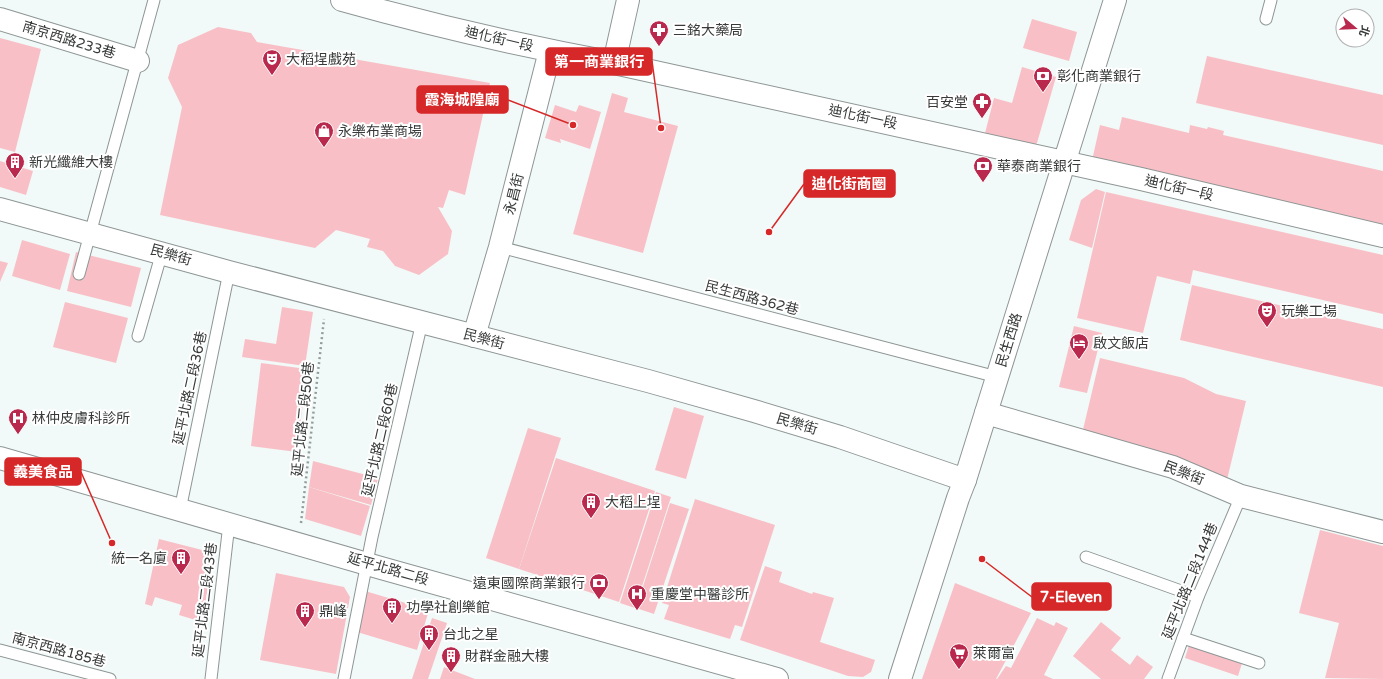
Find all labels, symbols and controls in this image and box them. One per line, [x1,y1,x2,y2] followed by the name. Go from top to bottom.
[1335,8,1375,48] north arrow
[20,18,118,62] street label: 南京西路233巷
[648,19,670,47] pharmacy icon: 三銘大藥局
[673,22,743,39] place label: 三銘大藥局
[463,23,535,55] street label: 迪化街一段
[1356,24,1372,38] text: 北
[261,48,283,76] theatre icon: 大稻埕戲苑
[546,48,652,75] callout: 第一商業銀行
[286,51,356,68] place label: 大稻埕戲苑
[554,53,644,71] text: 第一商業銀行
[1032,65,1054,93] bank icon: 彰化商業銀行
[1057,68,1141,85] place label: 彰化商業銀行
[417,86,508,113] callout: 霞海城隍廟
[424,91,500,109] text: 霞海城隍廟
[971,91,993,119] pharmacy icon: 百安堂
[926,94,968,111] place label: 百安堂
[827,101,899,133] street label: 迪化街一段
[313,120,335,148] shop icon: 永樂布業商場
[338,123,422,140] place label: 永樂布業商場
[4,151,26,179] building icon: 新光纖維大樓
[29,154,113,171] place label: 新光纖維大樓
[972,155,994,183] bank icon: 華泰商業銀行
[997,158,1081,175] place label: 華泰商業銀行
[804,170,895,197] callout: 迪化街商圈
[501,172,527,216] street label: 永昌街
[1143,172,1215,204] street label: 迪化街一段
[811,175,887,193] text: 迪化街商圈
[148,241,194,269] street label: 民樂街
[703,277,801,319] street label: 民生西路362巷
[1256,300,1278,328] theatre icon: 玩樂工場
[1281,303,1337,320] place label: 玩樂工場
[993,311,1025,369] street label: 民生西路
[462,325,506,353] street label: 民樂街
[170,330,210,446] street label: 延平北路二段36巷
[1068,332,1090,360] hotel icon: 啟文飯店
[1093,335,1149,352] place label: 啟文飯店
[289,361,317,477] street label: 延平北路二段50巷
[359,382,401,498] street label: 延平北路二段60巷
[7,407,29,435] hospital icon: 林仲皮膚科診所
[32,410,130,427] place label: 林仲皮膚科診所
[774,410,820,438] street label: 民樂街
[5,458,81,485] callout: 義美食品
[1161,458,1207,488] street label: 民樂街
[13,463,73,481] text: 義美食品
[580,491,602,519] building icon: 大稻上埕
[605,494,661,511] place label: 大稻上埕
[1159,520,1221,642] street label: 延平北路二段144巷
[190,542,220,658] street label: 延平北路二段43巷
[170,547,192,575] building icon: 統一名廈
[345,549,431,589] street label: 延平北路二段
[111,550,167,567] place label: 統一名廈
[588,572,610,600] bank icon: 遠東國際商業銀行
[473,575,585,592] place label: 遠東國際商業銀行
[626,583,648,611] hospital icon: 重慶堂中醫診所
[1032,583,1111,610] callout: 7-Eleven
[651,586,749,603] place label: 重慶堂中醫診所
[1040,588,1102,606] text: 7-Eleven
[381,596,403,624] building icon: 功學社創樂館
[406,599,490,616] place label: 功學社創樂館
[294,600,316,628] building icon: 鼎峰
[319,603,347,620] place label: 鼎峰
[418,623,440,651] building icon: 台北之星
[443,626,499,643] place label: 台北之星
[10,629,108,671] street label: 南京西路185巷
[948,642,970,670] supermarket icon: 萊爾富
[440,645,462,673] building icon: 財群金融大樓
[973,645,1015,662] place label: 萊爾富
[465,648,549,665] place label: 財群金融大樓

